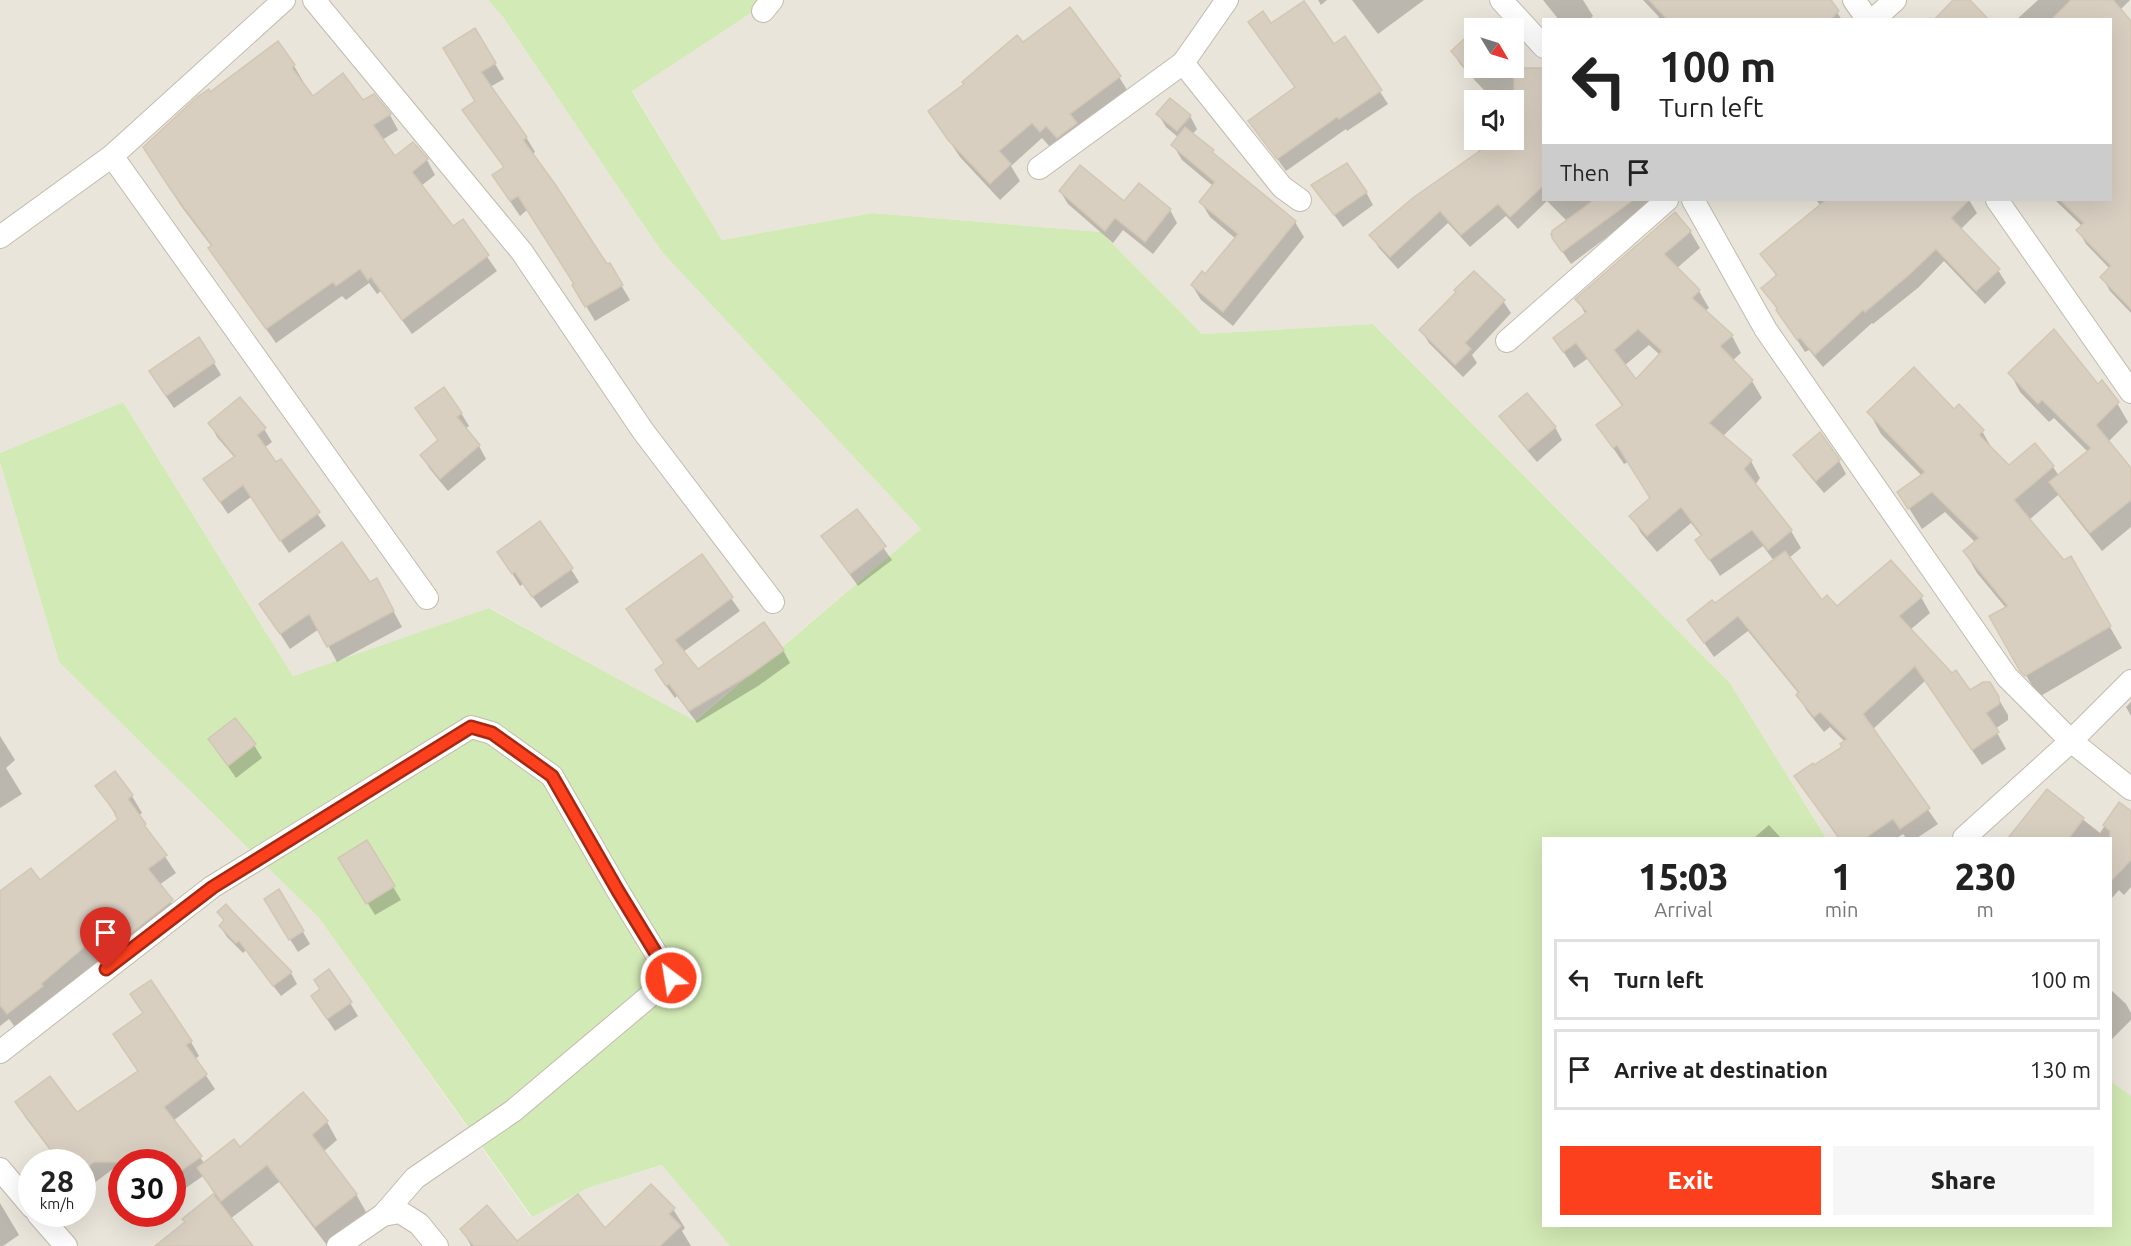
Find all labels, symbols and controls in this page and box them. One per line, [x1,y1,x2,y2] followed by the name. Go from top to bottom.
[1464,18,1524,78] north arrow
[1464,18,1524,150] map controls
[1560,42,1638,120] icon: left
[1659,43,1776,90] text: 100 m
[1464,90,1524,150] button: sound
[1659,92,1763,122] text: Turn left
[1622,156,1655,189] icon: arrive
[1560,160,1610,185] text: Then
[1638,856,1728,897] text: 15:03
[1831,856,1852,897] text: 1
[1955,856,2016,897] text: 230
[1654,898,1713,921] text: Arrival
[1825,898,1858,921] text: min
[1977,898,1994,921] text: m
[80,907,131,969] pin
[89,916,122,949] icon: arrive
[639,946,703,1010] position arrow
[1563,963,1596,996] icon: left
[1614,967,1704,992] text: Turn left
[2030,967,2091,992] text: 100 m
[1563,1053,1596,1086] icon: arrive
[1614,1057,1828,1082] text: Arrive at destination
[2030,1057,2091,1082] text: 130 m
[1560,1146,1821,1215] button: Exit
[1833,1146,2094,1215] button: Share
[108,1149,186,1227] speed limit sign: 30
[40,1164,74,1198] text: 28
[40,1195,74,1212] text: km/h

